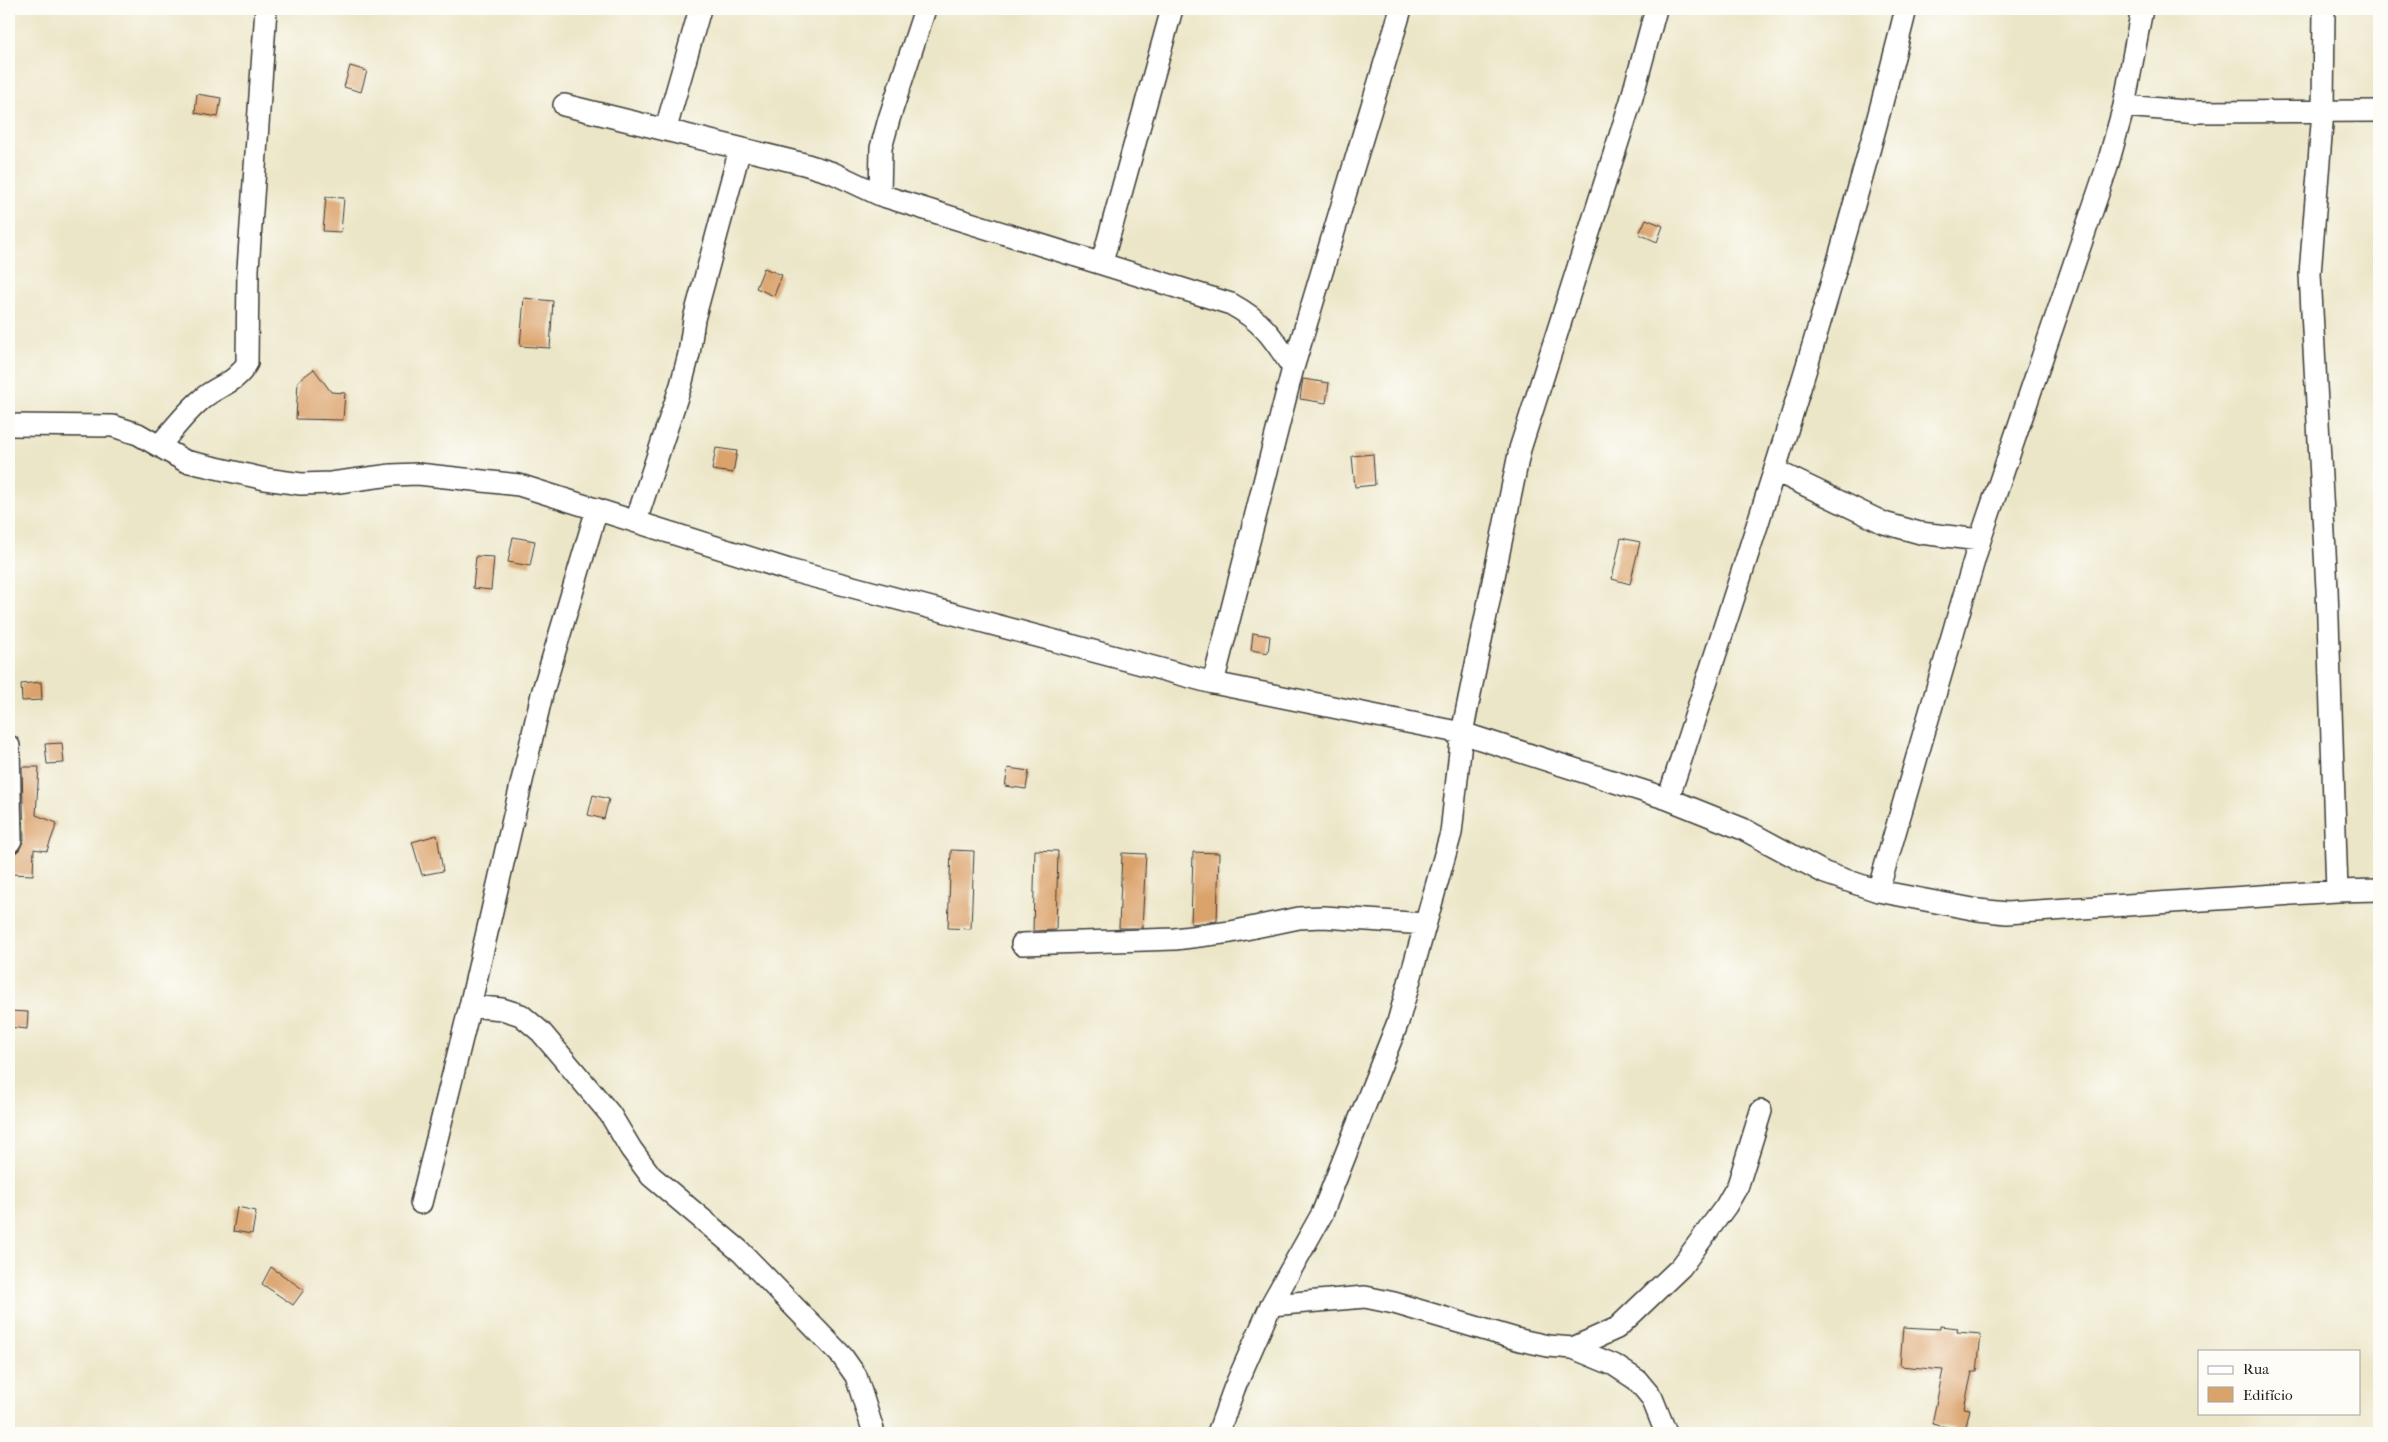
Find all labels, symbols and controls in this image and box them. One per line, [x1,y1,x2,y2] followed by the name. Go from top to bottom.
[2198,1350,2360,1414] legend
[2243,1360,2270,1378] text: Rua
[2243,1386,2293,1404] text: Edifício

